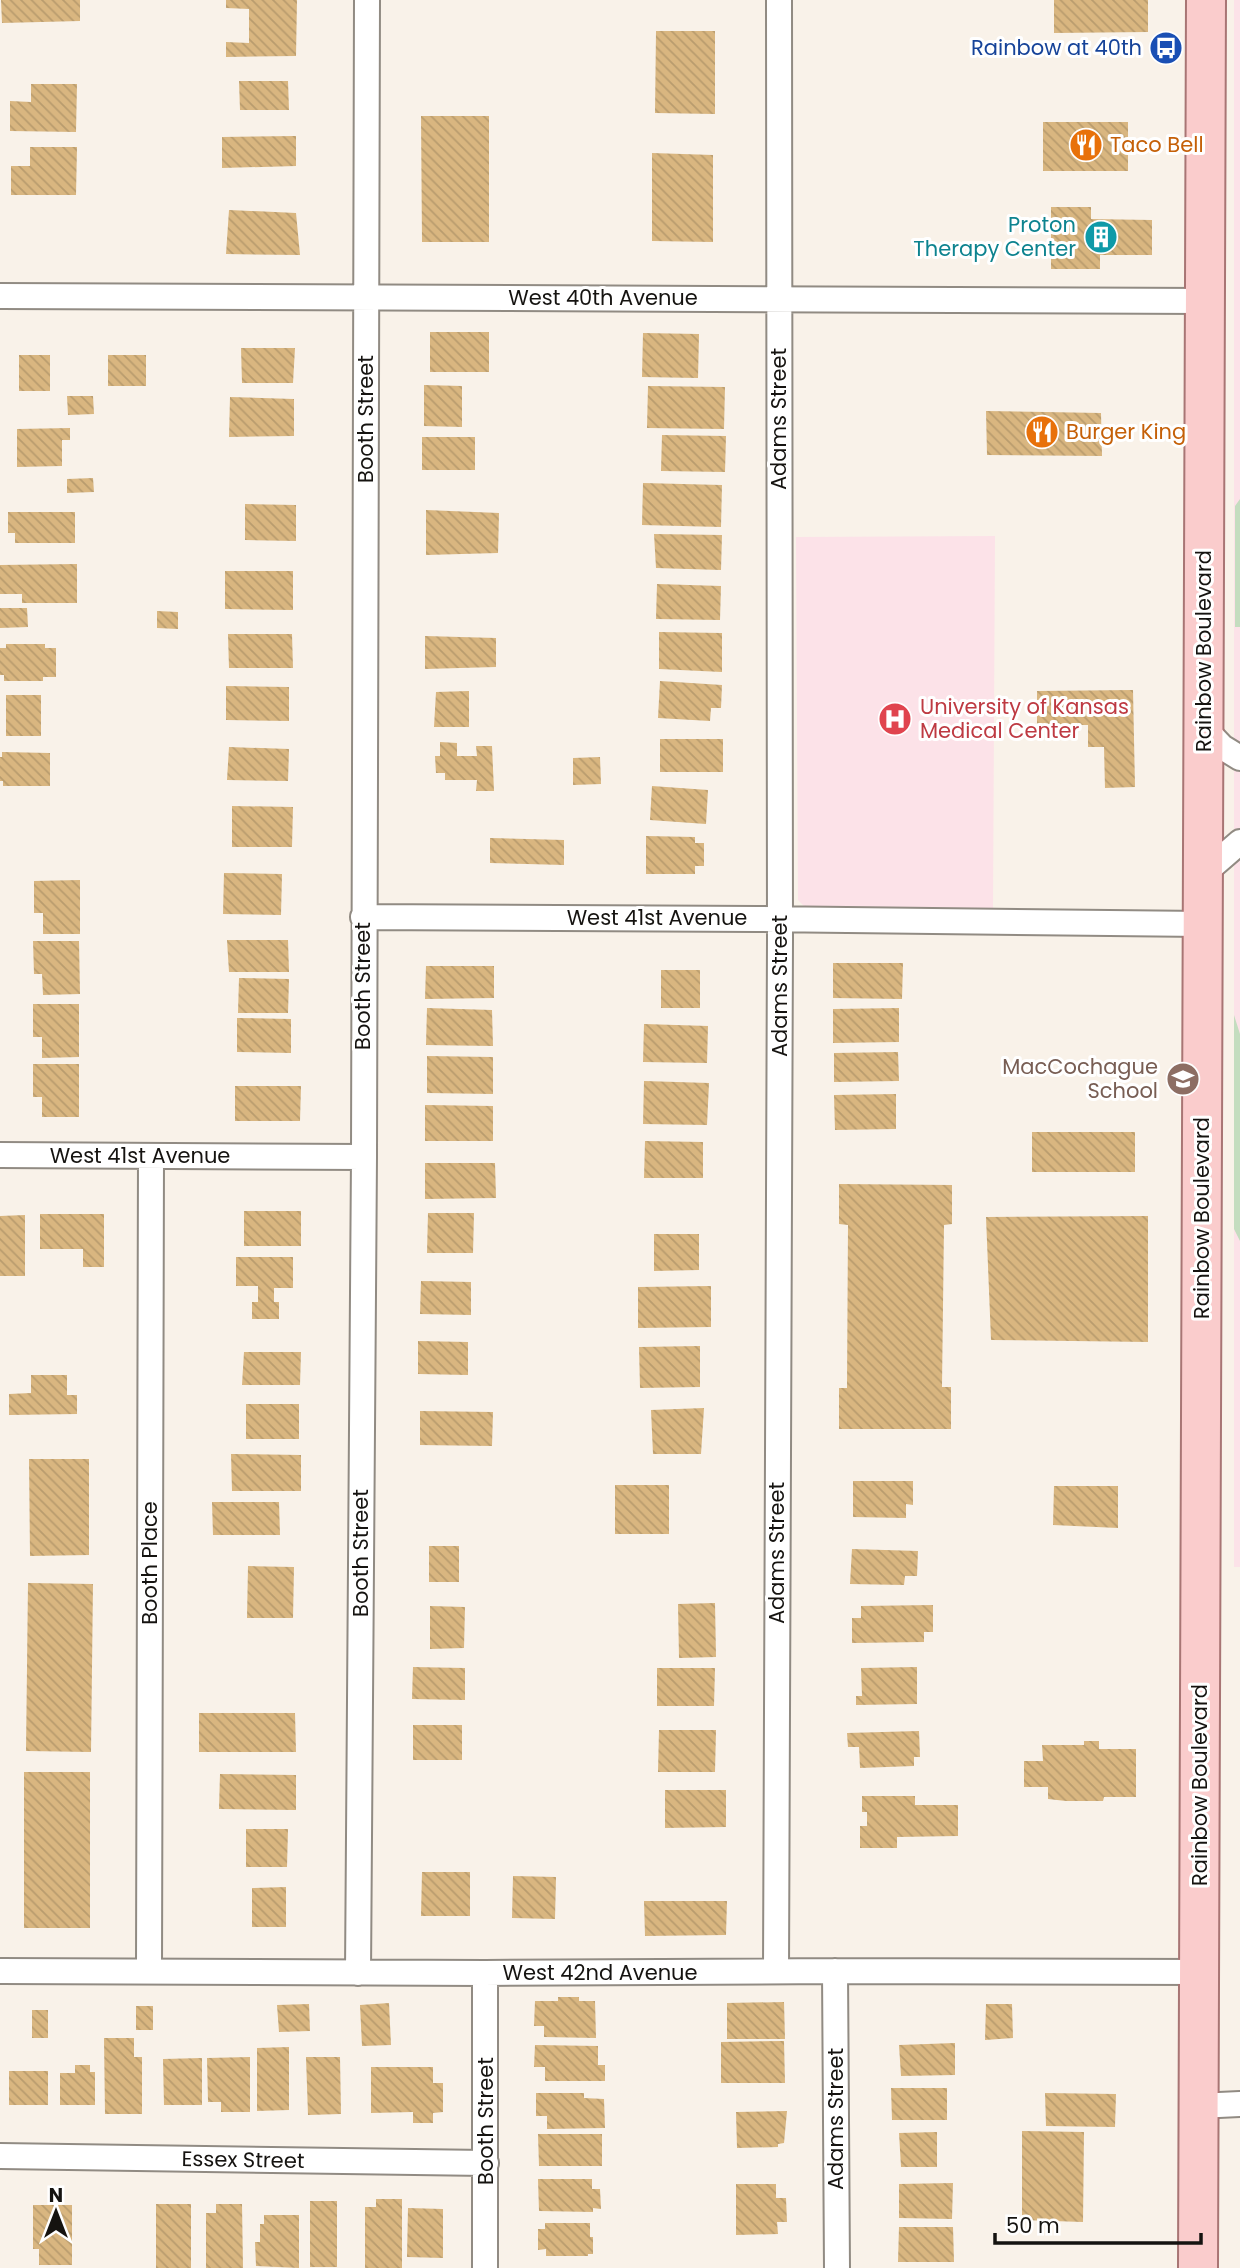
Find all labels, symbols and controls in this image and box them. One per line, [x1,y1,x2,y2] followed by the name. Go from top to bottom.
[1147,29,1185,67] bus stop icon: Rainbow at 40th
[971,33,1142,62] place label: Rainbow at 40th
[1067,126,1105,164] restaurant icon: Taco Bell
[1110,130,1204,159] place label: Taco Bell
[913,210,1076,263] place label: Proton Therapy Center
[1082,218,1120,256] building icon: Proton Therapy Center
[508,283,698,312] street label: West 40th Avenue
[764,348,793,490] street label: Adams Street
[351,355,380,483] street label: Booth Street
[1023,413,1061,451] restaurant icon: Burger King
[1066,417,1186,446] place label: Burger King
[1189,550,1218,752] street label: Rainbow Boulevard
[920,692,1129,745] place label: University of Kansas Medical Center
[876,700,914,738] hospital icon: University of Kansas Medical Center
[567,903,747,932] street label: West 41st Avenue
[765,915,794,1057] street label: Adams Street
[348,922,377,1050] street label: Booth Street
[1002,1052,1158,1105] place label: MacCochague School
[1164,1060,1202,1098] school or university icon: MacCochague School
[1187,1117,1216,1319] street label: Rainbow Boulevard
[50,1141,230,1170] street label: West 41st Avenue
[762,1482,791,1624] street label: Adams Street
[346,1489,375,1617] street label: Booth Street
[135,1501,164,1625] street label: Booth Place
[1185,1684,1214,1886] street label: Rainbow Boulevard
[502,1958,698,1987] street label: West 42nd Avenue
[821,2048,850,2190] street label: Adams Street
[471,2057,500,2185] street label: Booth Street
[181,2144,305,2175] street label: Essex Street
[21,2177,91,2247] north arrow
[49,2182,63,2209] text: N
[995,2202,1202,2246] scale bar
[1006,2211,1060,2240] text: 50 m

